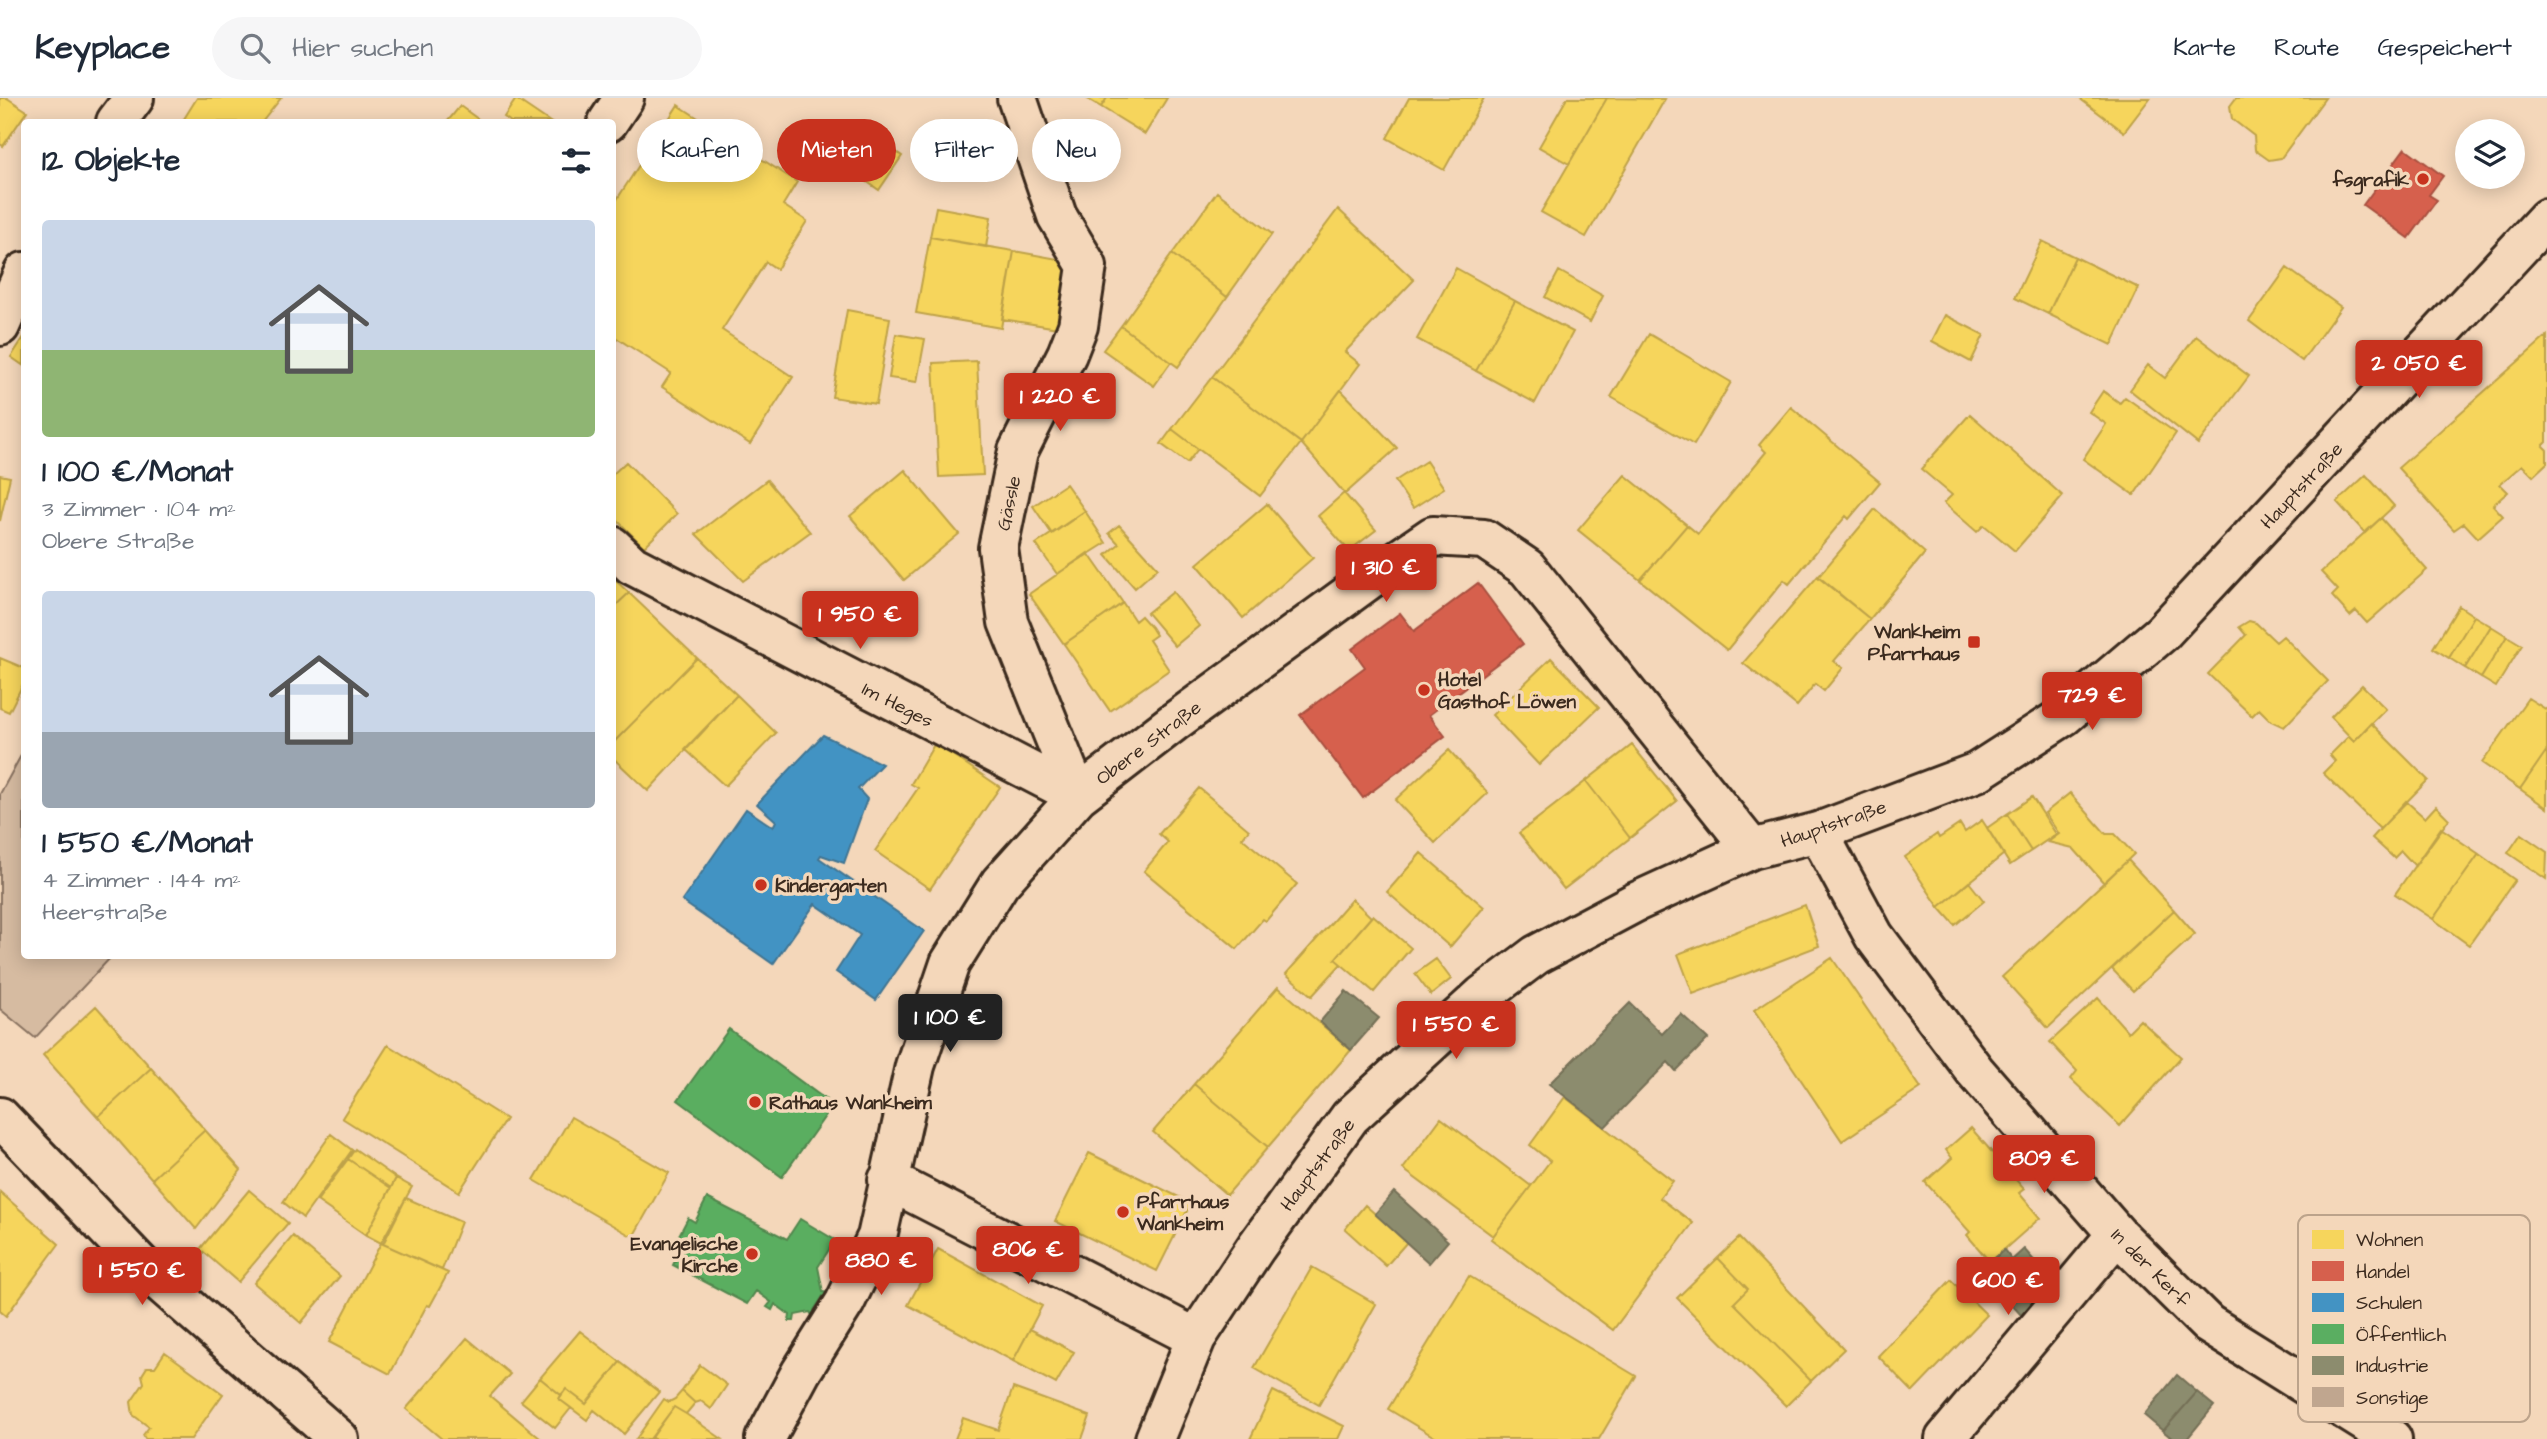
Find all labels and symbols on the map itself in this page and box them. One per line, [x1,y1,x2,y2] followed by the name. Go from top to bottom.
[2331,167,2409,195] place label: fsgrafik
[2415,171,2431,187] marker: fsgrafik
[2354,341,2484,400] pin: 2 050 €
[995,374,1125,433] pin: 1 220 €
[2255,437,2350,536] street label: Hauptstraße
[991,474,1028,533] street label: Gässle
[1321,545,1451,604] pin: 1 310 €
[795,592,925,651] pin: 1 950 €
[1868,619,1961,668] place label: Wankheim Pfarrhaus
[1966,634,1982,650] marker: Wankheim Pfarrhaus
[1438,667,1577,716] place label: Hotel Gasthof Löwen
[2043,672,2141,732] pin: 729 €
[857,676,938,736] street label: Im Heges
[1416,682,1432,698] marker: Hotel Gasthof Löwen
[1091,695,1207,792] street label: Obere Straße
[1777,794,1890,855] street label: Hauptstraße
[775,873,887,901] place label: Kindergarten
[753,877,769,893] marker: Kindergarten
[885,995,1015,1054] pin: 1 100 €
[1391,1002,1521,1061] pin: 1 550 €
[769,1090,933,1117] place label: Rathaus Wankheim
[747,1094,763,1110] marker: Rathaus Wankheim
[1274,1113,1362,1217] street label: Hauptstraße
[1995,1136,2093,1195] pin: 809 €
[1136,1189,1230,1238] place label: Pfarrhaus Wankheim
[1115,1204,1131,1220] marker: Pfarrhaus Wankheim
[2298,1215,2530,1422] legend
[2104,1223,2196,1314] street label: In der Kerf
[979,1226,1077,1286] pin: 806 €
[2356,1227,2423,1254] text: Wohnen
[631,1231,739,1280] place label: Evangelische Kirche
[832,1238,930,1297] pin: 880 €
[744,1246,760,1262] marker: Evangelische Kirche
[77,1248,207,1307] pin: 1 550 €
[1959,1258,2057,1317] pin: 600 €
[2356,1259,2410,1286] text: Handel
[2356,1290,2422,1317] text: Schulen
[2356,1322,2447,1349] text: Öffentlich
[2356,1353,2429,1380] text: Industrie
[2356,1385,2429,1413] text: Sonstige

